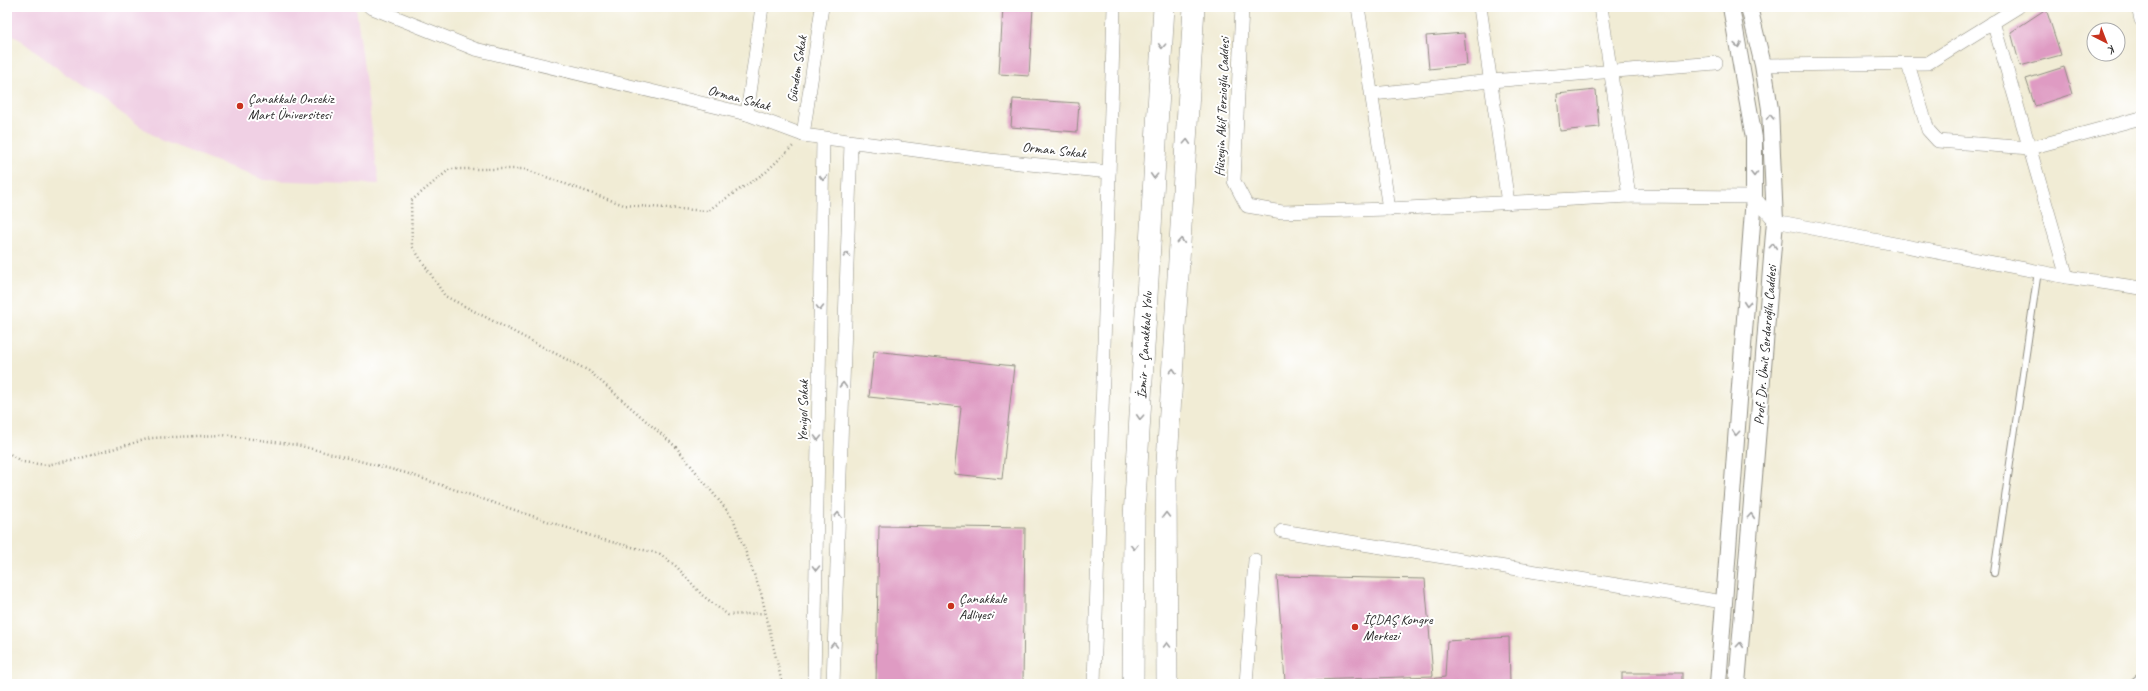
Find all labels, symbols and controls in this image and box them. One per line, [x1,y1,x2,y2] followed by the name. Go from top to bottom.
[2086,22,2126,62] north arrow
[783,34,811,104] street label: Gündem Sokak
[1211,35,1233,177] street label: Hüseyin Akif Terzioğlu Caddesi
[1733,42,1742,48] one-way arrow
[2104,42,2119,58] text: K
[1158,43,1167,49] one-way arrow
[706,81,773,115] street label: Orman Sokak
[248,90,335,123] place label: Çanakkale Onsekiz Mart Üniversitesi
[235,101,245,111] marker: Çanakkale Onsekiz Mart Üniversitesi
[1766,114,1775,120] one-way arrow
[1021,138,1088,162] street label: Orman Sokak
[1182,139,1191,145] one-way arrow
[1750,171,1758,177] one-way arrow
[1150,173,1159,179] one-way arrow
[819,175,827,181] one-way arrow
[1176,238,1185,244] one-way arrow
[1768,243,1777,249] one-way arrow
[843,252,852,258] one-way arrow
[1750,262,1780,426] street label: Prof. Dr. Ümit Serdaroğlu Caddesi
[1132,290,1156,399] street label: İzmir - Çanakkale Yolu
[1742,301,1751,307] one-way arrow
[816,305,824,311] one-way arrow
[1168,368,1177,374] one-way arrow
[794,379,812,442] street label: Yeniyol Sokak
[839,382,847,388] one-way arrow
[1136,414,1145,420] one-way arrow
[1732,430,1741,436] one-way arrow
[814,435,822,441] one-way arrow
[834,512,843,518] one-way arrow
[1162,512,1170,518] one-way arrow
[1746,513,1755,519] one-way arrow
[1130,544,1138,550] one-way arrow
[812,565,820,571] one-way arrow
[959,590,1008,623] place label: Çanakkale Adliyesi
[946,601,956,611] marker: Çanakkale Adliyesi
[1363,611,1434,644] place label: İÇDAŞ Kongre Merkezi
[1350,622,1360,632] marker: İÇDAŞ Kongre Merkezi
[830,642,838,648] one-way arrow
[1163,642,1171,648] one-way arrow
[1736,642,1745,648] one-way arrow

